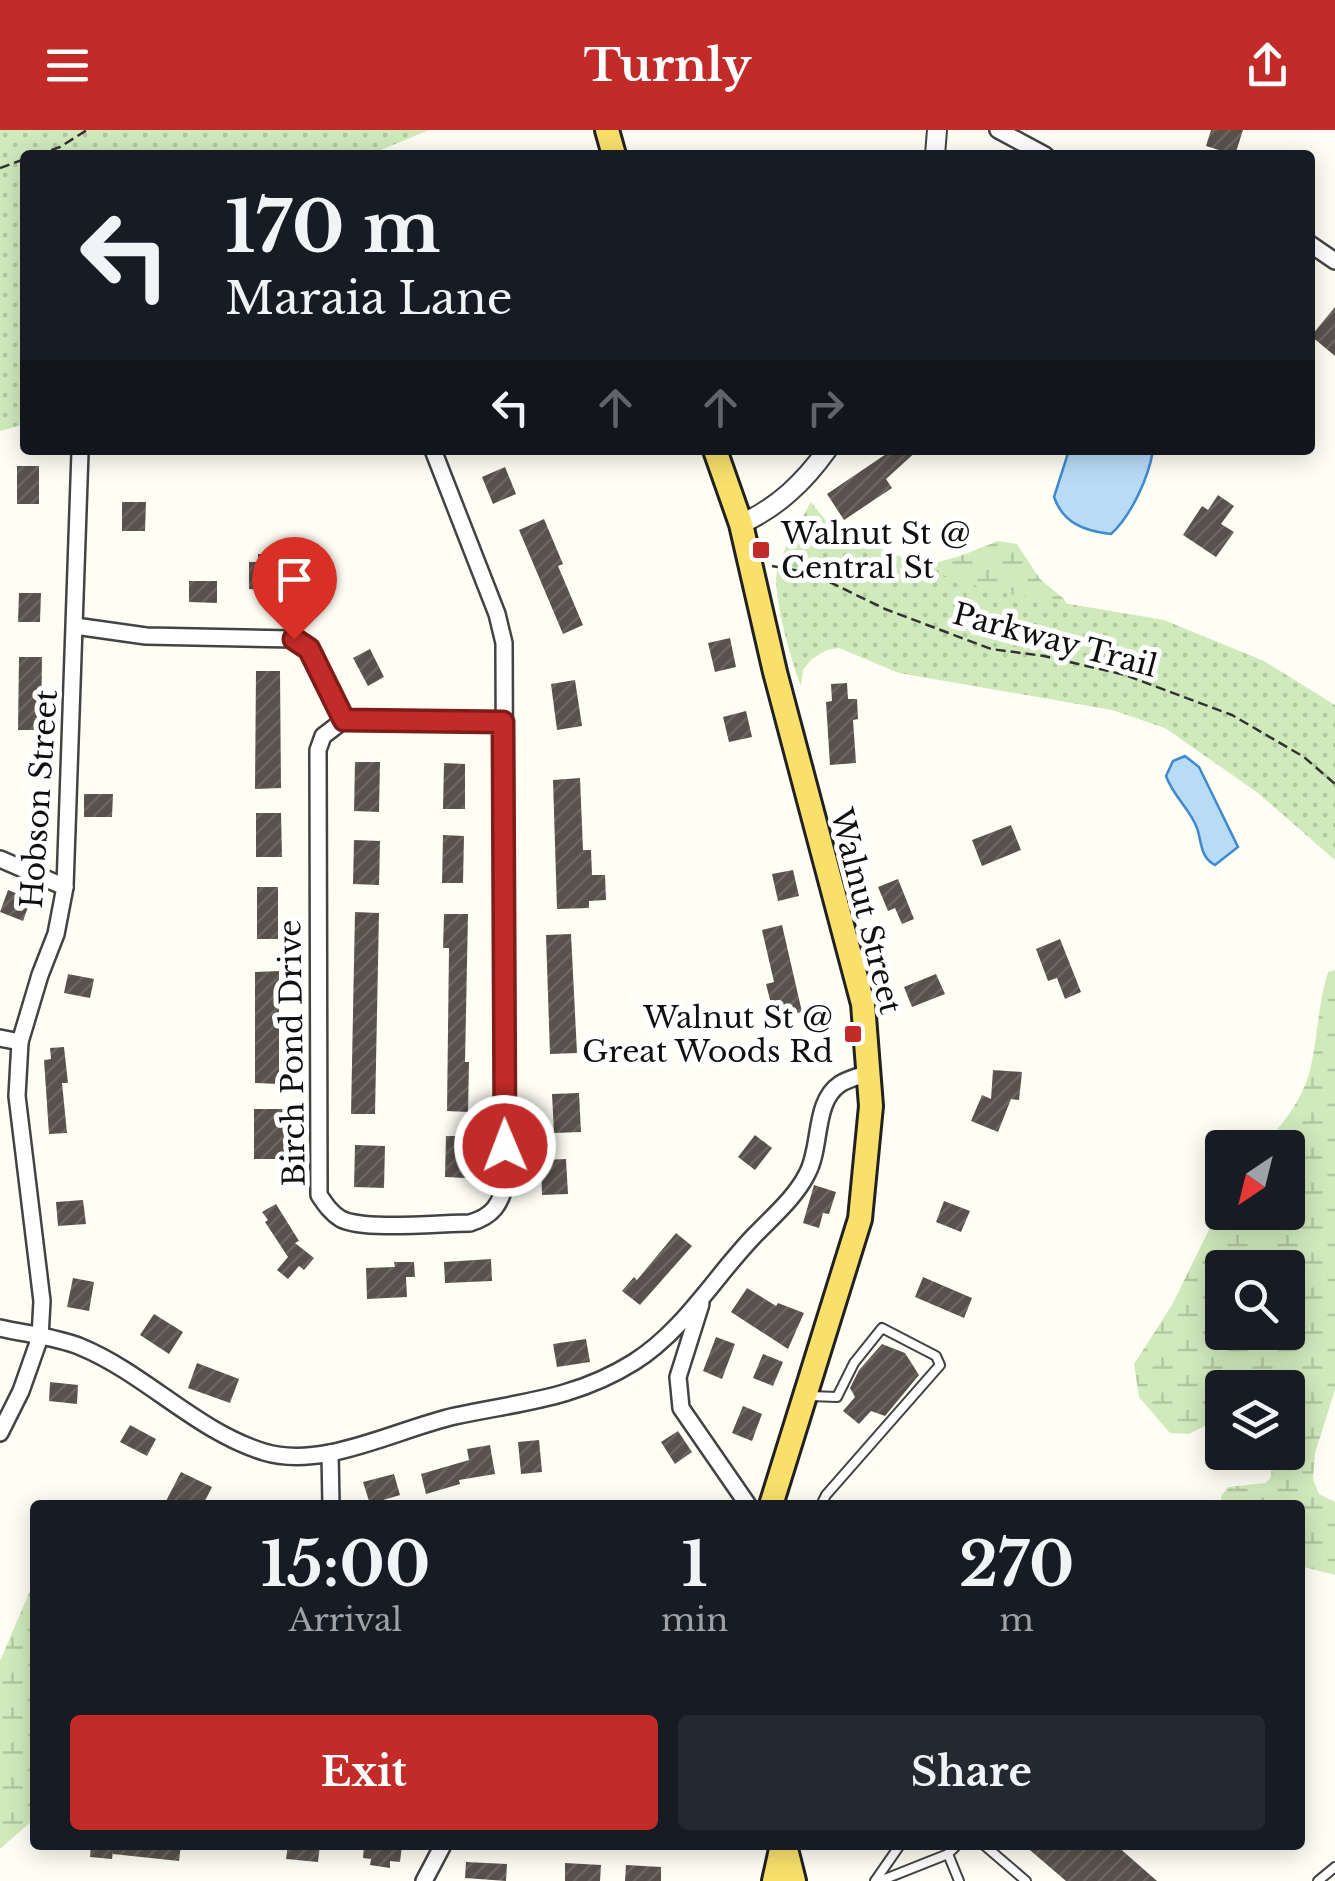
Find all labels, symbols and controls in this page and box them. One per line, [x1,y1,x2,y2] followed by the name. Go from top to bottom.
[584,37,751,93] text: Turnly
[40,38,95,93] icon: menu
[1240,38,1295,93] icon: share
[225,184,441,271] text: 170 m
[60,190,190,320] icon: left
[225,270,513,326] text: Maraia Lane
[483,380,538,435] icon: left
[588,380,643,435] icon: ahead
[693,380,748,435] icon: ahead
[798,380,853,435] icon: right
[780,515,971,586] place label: Walnut St @ Central St
[252,537,337,640] pin
[750,539,772,561] marker: Walnut St @ Central St
[267,552,322,607] icon: arrive
[949,595,1161,685] street label: Parkway Trail
[13,688,65,910] street label: Hobson Street
[822,804,910,1018] street label: Walnut Street
[271,919,313,1187] street label: Birch Pond Drive
[582,999,833,1070] place label: Walnut St @ Great Woods Rd
[842,1023,864,1045] marker: Walnut St @ Great Woods Rd
[453,1094,557,1198] position arrow
[1205,1130,1305,1230] north arrow
[1205,1130,1305,1470] map controls
[1205,1250,1305,1350] button: search
[1205,1370,1305,1470] button: layers
[261,1528,430,1602] text: 15:00
[682,1528,708,1602] text: 1
[959,1528,1074,1602] text: 270
[289,1600,402,1640] text: Arrival
[661,1600,728,1640] text: min
[999,1600,1034,1640] text: m
[70,1715,658,1830] button: Exit
[678,1715,1265,1830] button: Share

